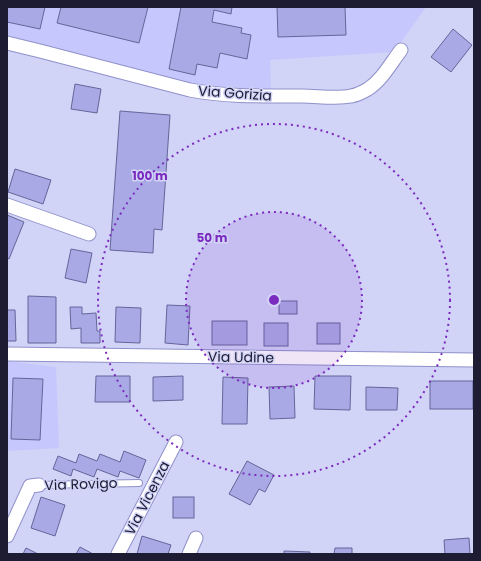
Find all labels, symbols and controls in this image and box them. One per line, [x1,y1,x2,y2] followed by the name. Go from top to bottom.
[197,80,273,106] street label: Via Gorizia
[132,167,168,184] text: 100 m
[197,229,228,246] text: 50 m
[267,293,281,307] centre of rings
[208,346,275,368] street label: Via Udine
[120,457,174,539] street label: Via Vicenza
[44,473,118,495] street label: Via Rovigo

